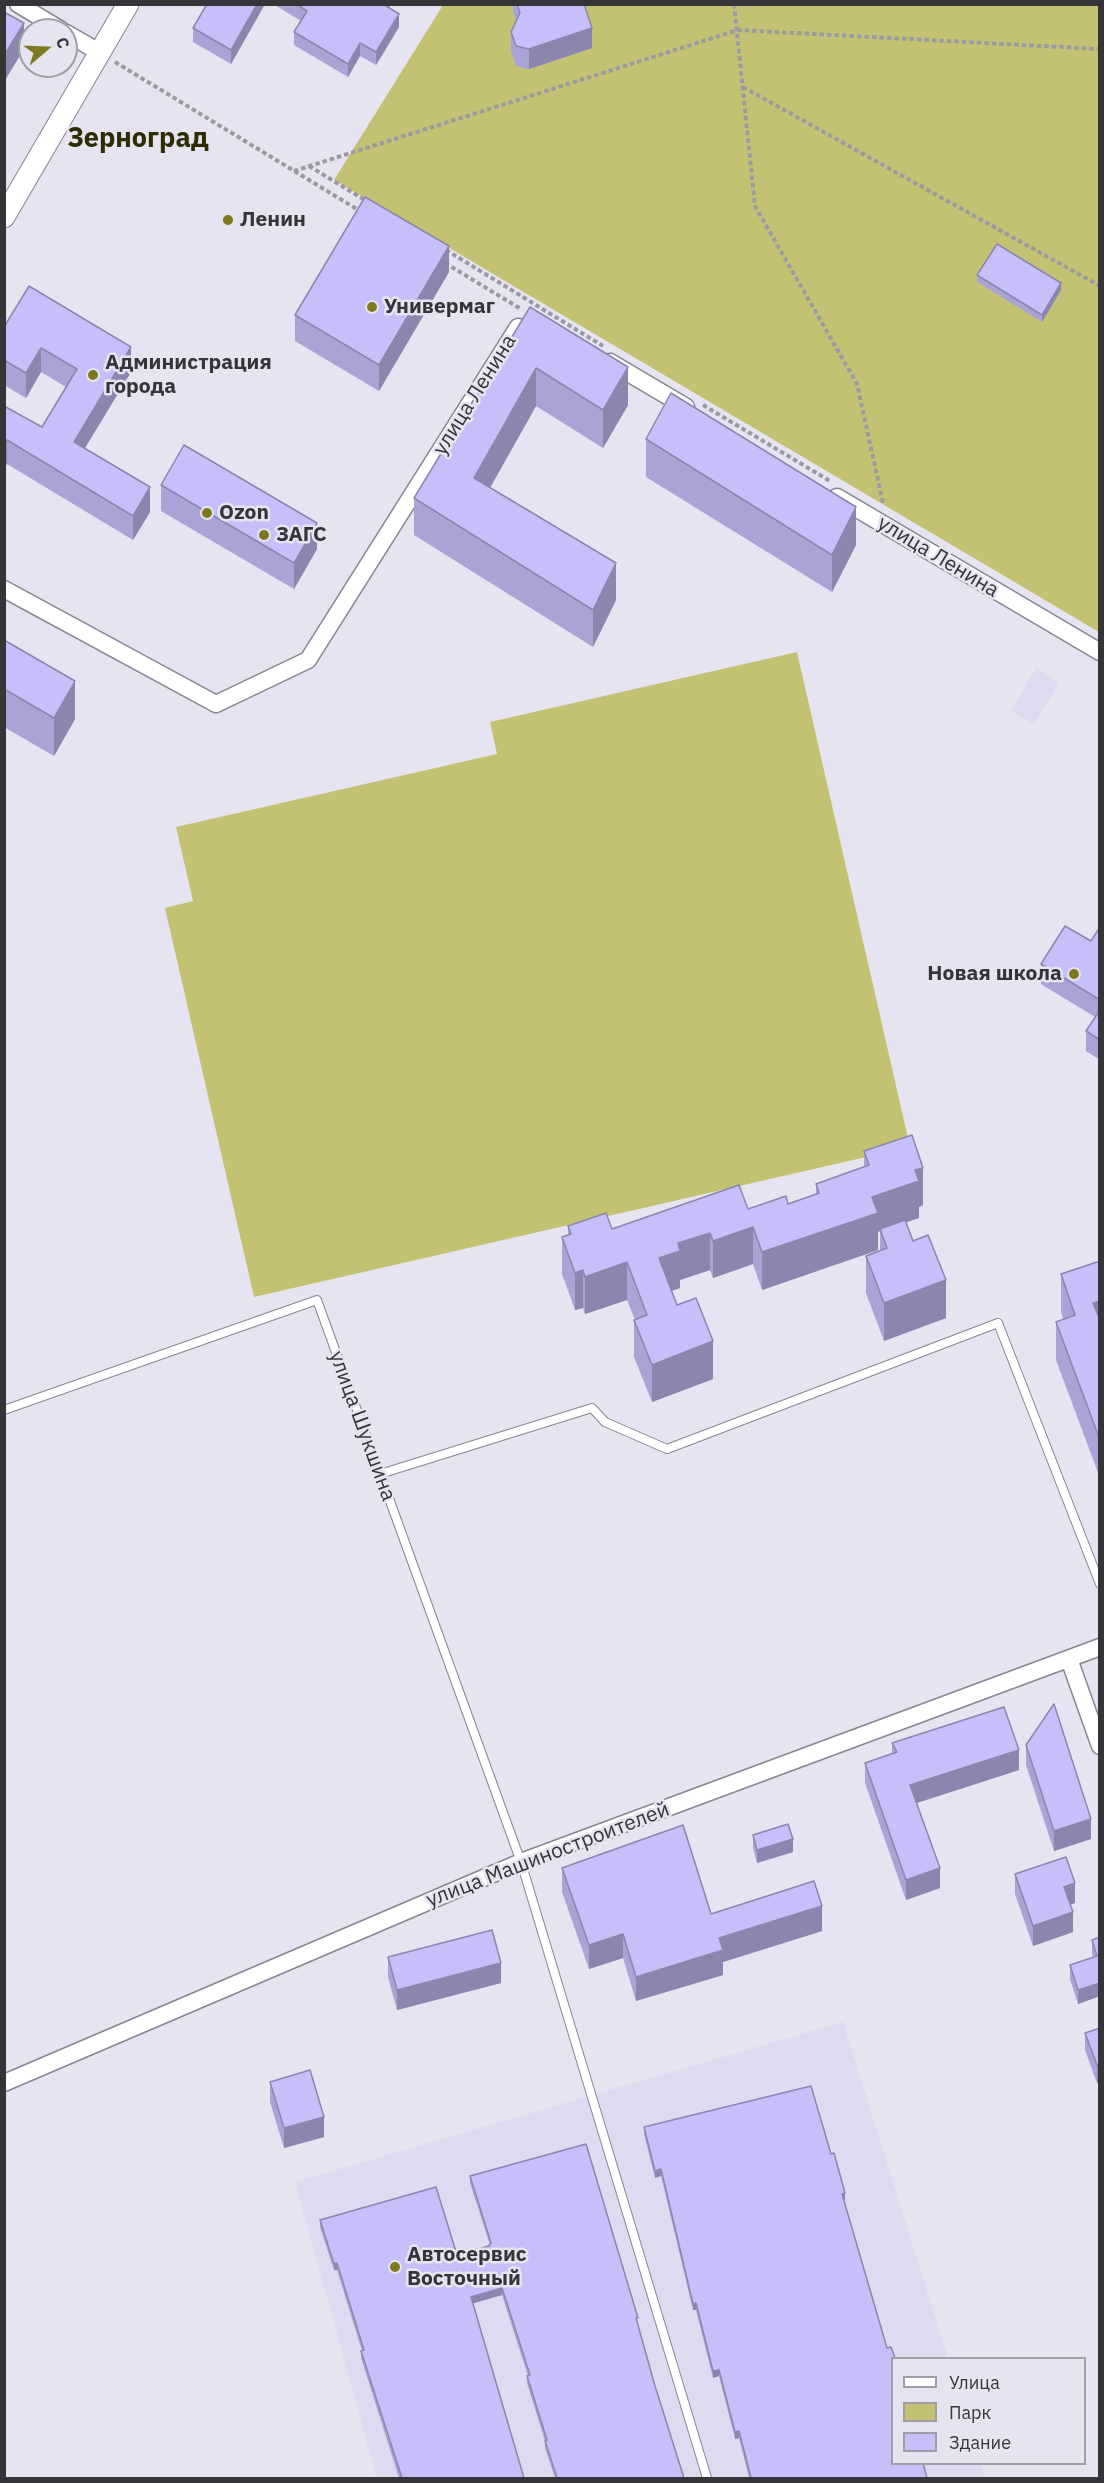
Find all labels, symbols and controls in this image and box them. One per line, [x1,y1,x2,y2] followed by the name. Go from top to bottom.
[18,18,78,78] north arrow
[52,35,74,51] text: С
[67,123,209,155] district label: Зерноград
[240,207,306,233] place label: Ленин
[221,213,235,227] marker: Ленин
[384,294,495,320] place label: Универмаг
[365,300,379,314] marker: Универмаг
[428,330,522,460] street label: улица Ленина
[105,350,272,400] place label: Администрация города
[86,368,100,382] marker: Администрация города
[219,500,269,526] place label: Ozon
[200,506,214,520] marker: Ozon
[873,511,1003,603] street label: улица Ленина
[276,522,327,548] place label: ЗАГС
[257,528,271,542] marker: ЗАГС
[927,961,1062,987] place label: Новая школа
[1067,967,1081,981] marker: Новая школа
[323,1348,401,1504] street label: улица Шукшина
[423,1797,673,1913] street label: улица Машиностроителей
[407,2242,527,2292] place label: Автосервис Восточный
[388,2260,402,2274] marker: Автосервис Восточный
[891,2357,1086,2465] legend
[949,2371,1000,2394] text: Улица
[949,2401,991,2424] text: Парк
[949,2431,1011,2454] text: Здание

